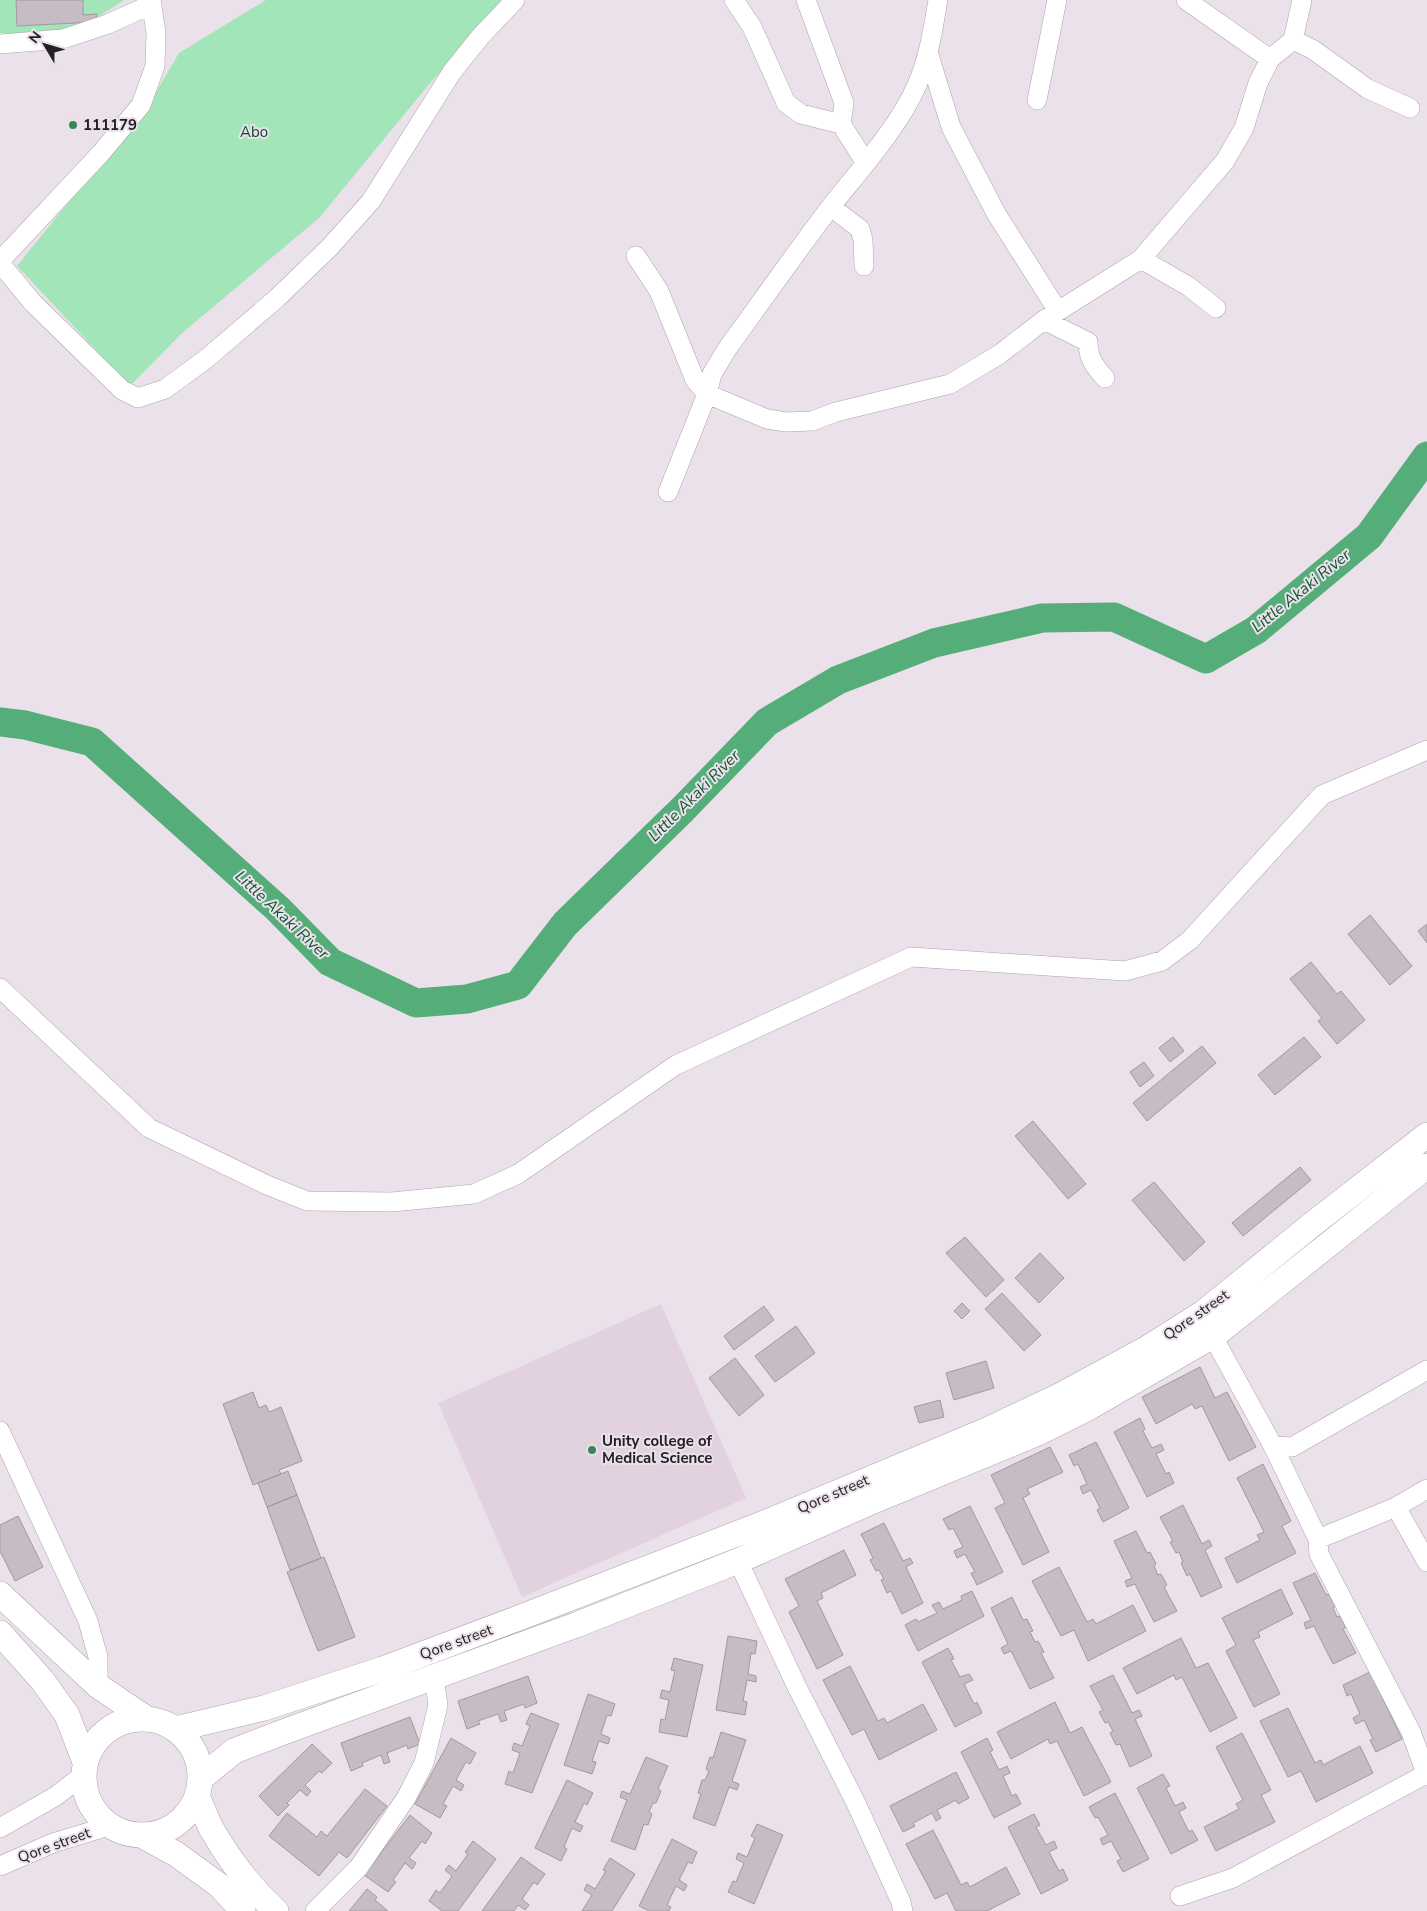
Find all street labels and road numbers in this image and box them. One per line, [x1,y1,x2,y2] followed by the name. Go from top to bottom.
[1159,1285,1233,1345] street label: Qore street
[794,1470,872,1518] street label: Qore street
[417,1619,496,1664] street label: Qore street
[15,1822,94,1867] street label: Qore street

